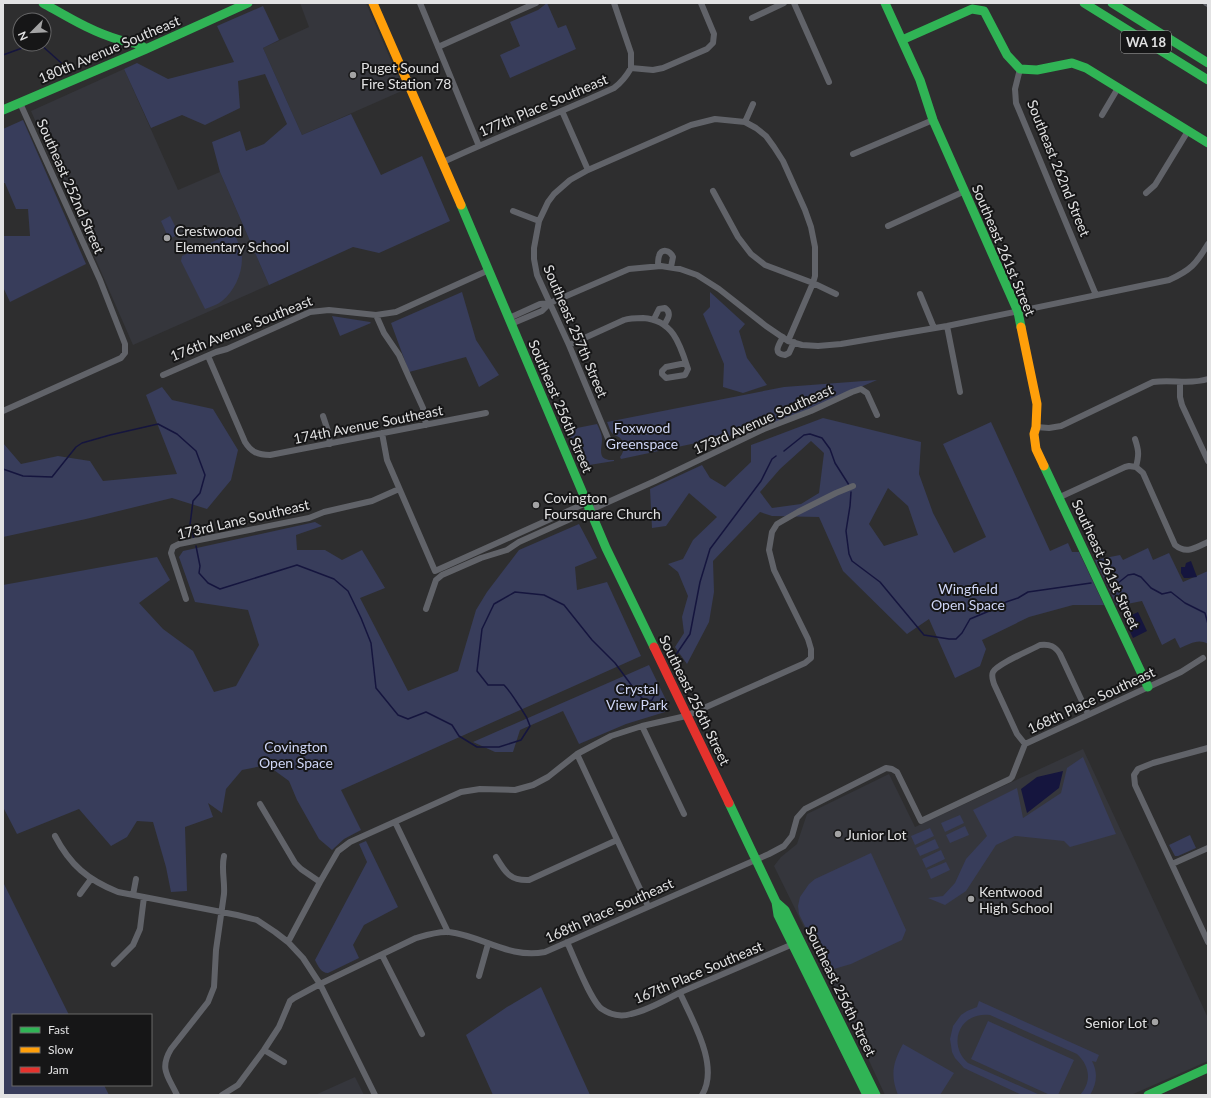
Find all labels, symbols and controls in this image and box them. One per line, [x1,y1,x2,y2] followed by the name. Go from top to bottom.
[12,12,52,52] north arrow
[36,12,182,86] street label: 180th Avenue Southeast
[15,30,30,43] text: N
[1121,31,1171,53] road number: WA 18
[361,59,451,92] place label: Puget Sound Fire Station 78
[348,70,358,80] marker: Puget Sound Fire Station 78
[476,70,610,140] street label: 177th Place Southeast
[1024,97,1094,239] street label: Southeast 262nd Street
[34,116,108,256] street label: Southeast 252nd Street
[969,182,1039,318] street label: Southeast 261st Street
[175,222,289,255] place label: Crestwood Elementary School
[162,233,172,243] marker: Crestwood Elementary School
[540,262,612,400] street label: Southeast 257th Street
[167,292,315,364] street label: 176th Avenue Southeast
[525,337,597,475] street label: Southeast 256th Street
[690,380,836,458] street label: 173rd Avenue Southeast
[292,401,444,447] street label: 174th Avenue Southeast
[606,419,678,452] park label: Foxwood Greenspace
[544,489,661,522] place label: Covington Foursquare Church
[175,496,311,542] street label: 173rd Lane Southeast
[1068,496,1144,632] street label: Southeast 261st Street
[531,500,541,510] marker: Covington Foursquare Church
[931,580,1005,613] park label: Wingfield Open Space
[656,632,734,768] street label: Southeast 256th Street
[1025,663,1157,737] street label: 168th Place Southeast
[606,680,669,713] park label: Crystal View Park
[259,738,333,771] park label: Covington Open Space
[846,826,907,843] place label: Junior Lot
[833,829,843,839] marker: Junior Lot
[542,874,676,946] street label: 168th Place Southeast
[979,883,1053,916] place label: Kentwood High School
[966,894,976,904] marker: Kentwood High School
[802,923,880,1059] street label: Southeast 256th Street
[631,937,765,1007] street label: 167th Place Southeast
[12,1014,152,1086] legend
[1085,1014,1147,1031] place label: Senior Lot
[1150,1017,1160,1027] marker: Senior Lot
[48,1022,70,1037] text: Fast
[48,1042,74,1057] text: Slow
[48,1062,69,1077] text: Jam

